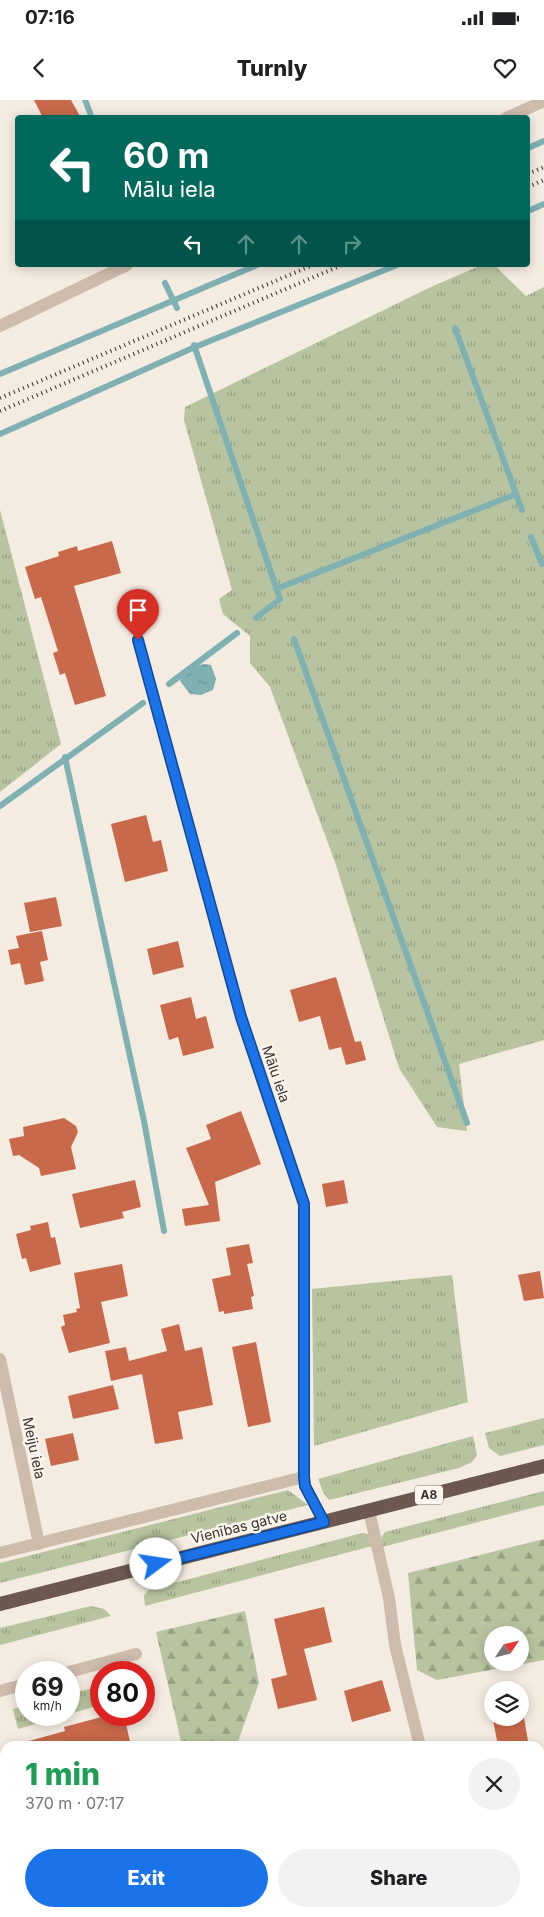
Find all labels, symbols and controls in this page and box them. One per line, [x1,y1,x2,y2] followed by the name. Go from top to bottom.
[25,6,75,29] text: 07:16
[25,54,53,82] icon: back
[491,54,519,82] icon: heart
[237,55,307,81] text: Turnly
[123,134,210,176] text: 60 m
[40,135,105,200] icon: left
[123,176,216,202] text: Mālu iela
[179,230,207,258] icon: left
[232,230,260,258] icon: ahead
[285,230,313,258] icon: ahead
[338,230,366,258] icon: right
[117,589,159,640] pin
[124,596,152,624] icon: arrive
[259,1043,294,1104] street label: Mālu iela
[20,1416,49,1480] street label: Meiju iela
[415,1486,443,1504] road number: A8
[189,1506,289,1547] street label: Vienības gatve
[129,1537,181,1589] position arrow
[484,1626,529,1671] north arrow
[484,1626,529,1726] map controls
[90,1661,155,1726] speed limit sign: 80
[31,1672,64,1702] text: 69
[484,1681,529,1726] button: layers
[33,1698,62,1713] text: km/h
[25,1756,100,1792] text: 1 min
[468,1758,520,1810] button: close
[25,1793,124,1813] text: 370 m · 07:17
[25,1849,268,1907] button: Exit
[278,1849,520,1907] button: Share

